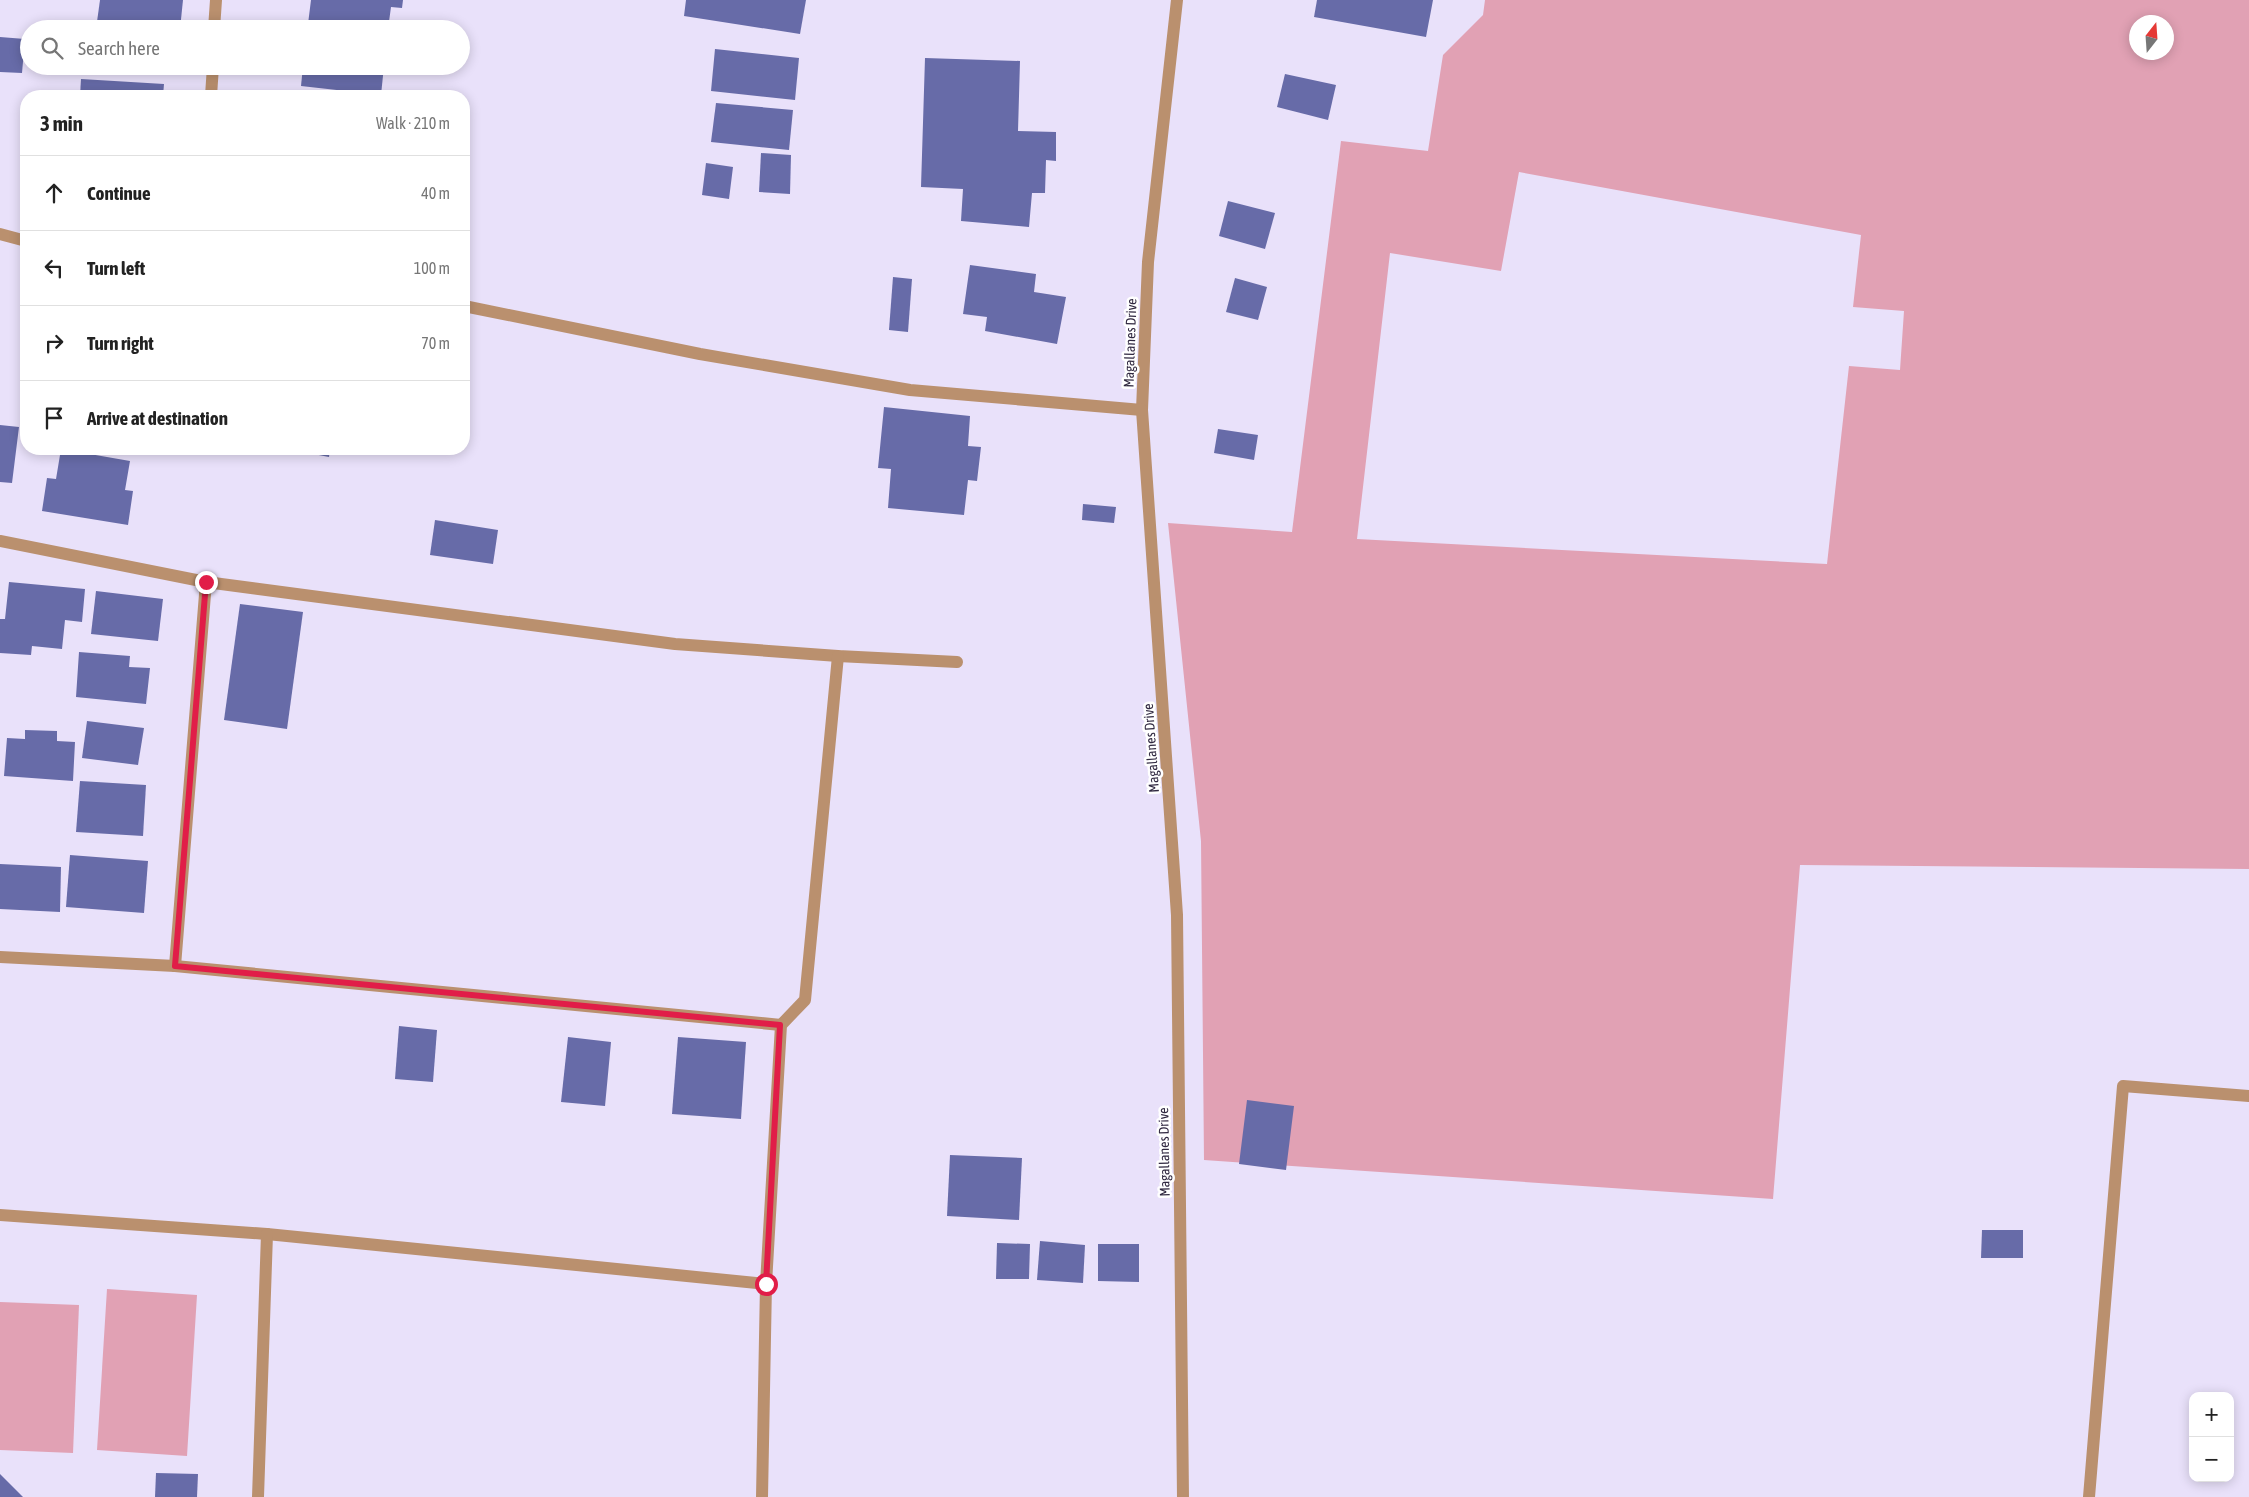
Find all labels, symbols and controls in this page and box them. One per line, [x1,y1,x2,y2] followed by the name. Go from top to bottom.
[2129,15,2174,60] north arrow
[20,20,470,75] search box
[38,34,66,62] icon: search
[78,37,160,59] text: Search here
[40,111,83,135] text: 3 min
[376,114,450,132] text: Walk · 210 m
[40,179,68,207] icon: ahead
[87,182,151,204] text: Continue
[421,184,450,202] text: 40 m
[40,254,68,282] icon: left
[87,257,145,279] text: Turn left
[414,259,450,277] text: 100 m
[1120,298,1140,388] street label: Magallanes Drive
[40,329,68,357] icon: right
[87,332,154,354] text: Turn right
[421,334,450,352] text: 70 m
[40,404,68,432] icon: arrive
[87,407,228,429] text: Arrive at destination
[195,571,218,594] route end
[1140,703,1162,793] street label: Magallanes Drive
[1155,1107,1173,1197] street label: Magallanes Drive
[755,1273,778,1296] route start
[2189,1392,2234,1482] map controls
[2189,1392,2234,1437] button: +
[2189,1437,2234,1482] button: −

